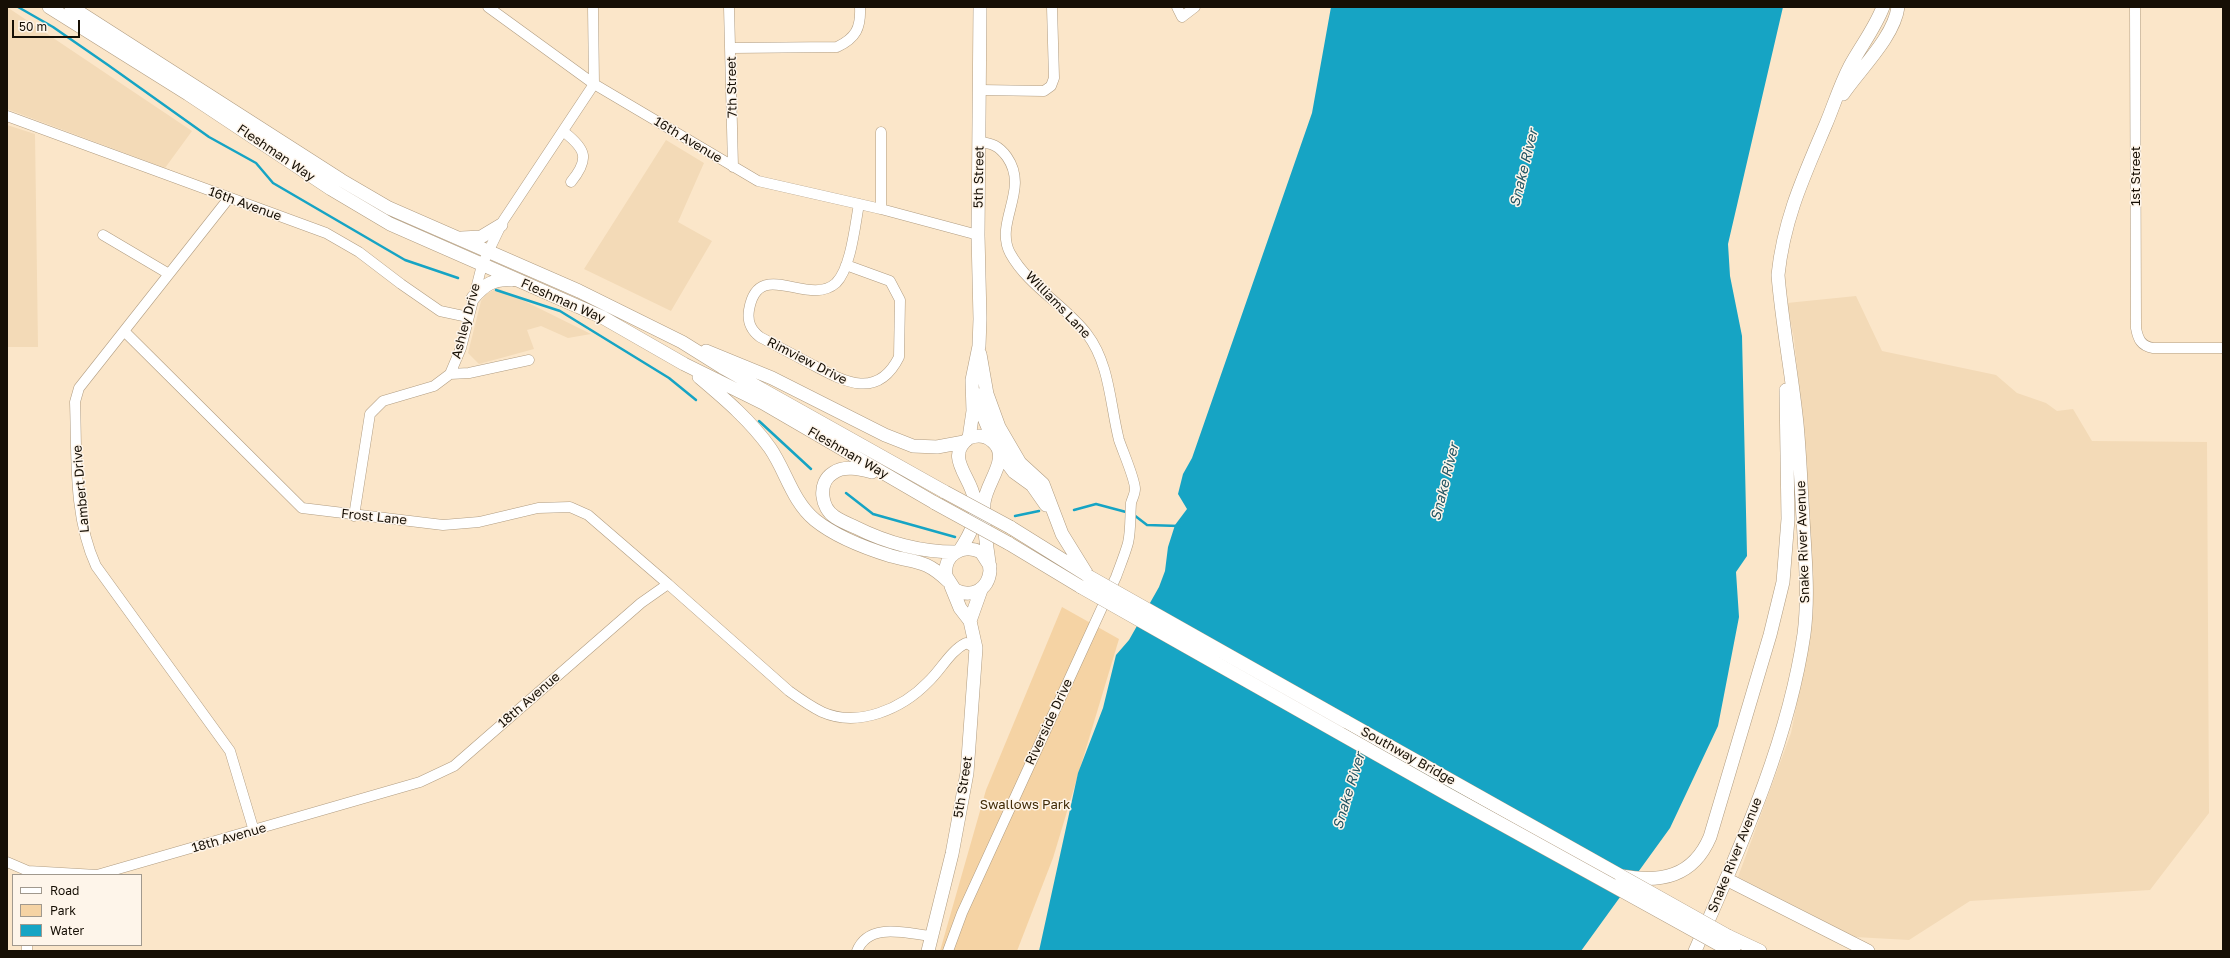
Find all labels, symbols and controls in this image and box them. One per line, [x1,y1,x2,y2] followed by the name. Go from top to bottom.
[14,12,82,38] scale bar
[19,19,47,34] text: 50 m
[724,56,740,118] street label: 7th Street
[651,114,725,166] street label: 16th Avenue
[234,121,318,185] street label: Fleshman Way
[1506,128,1542,208] water label: Snake River
[971,146,987,208] street label: 5th Street
[2128,146,2144,206] street label: 1st Street
[206,184,284,224] street label: 16th Avenue
[1022,268,1094,342] street label: Williams Lane
[518,275,608,327] street label: Fleshman Way
[448,282,484,360] street label: Ashley Drive
[764,334,850,388] street label: Rimview Drive
[805,424,891,482] street label: Fleshman Way
[1427,442,1463,522] water label: Snake River
[69,445,93,533] street label: Lambert Drive
[1793,480,1813,604] street label: Snake River Avenue
[340,506,408,528] street label: Frost Lane
[495,669,563,731] street label: 18th Avenue
[1022,676,1076,768] street label: Riverside Drive
[1358,724,1458,788] street label: Southway Bridge
[1329,751,1369,831] water label: Snake River
[950,755,976,819] street label: 5th Street
[1705,795,1765,915] street label: Snake River Avenue
[980,797,1070,813] park label: Swallows Park
[190,820,268,856] street label: 18th Avenue
[12,874,142,946] legend
[50,883,79,898] text: Road
[50,903,76,918] text: Park
[50,923,84,938] text: Water

